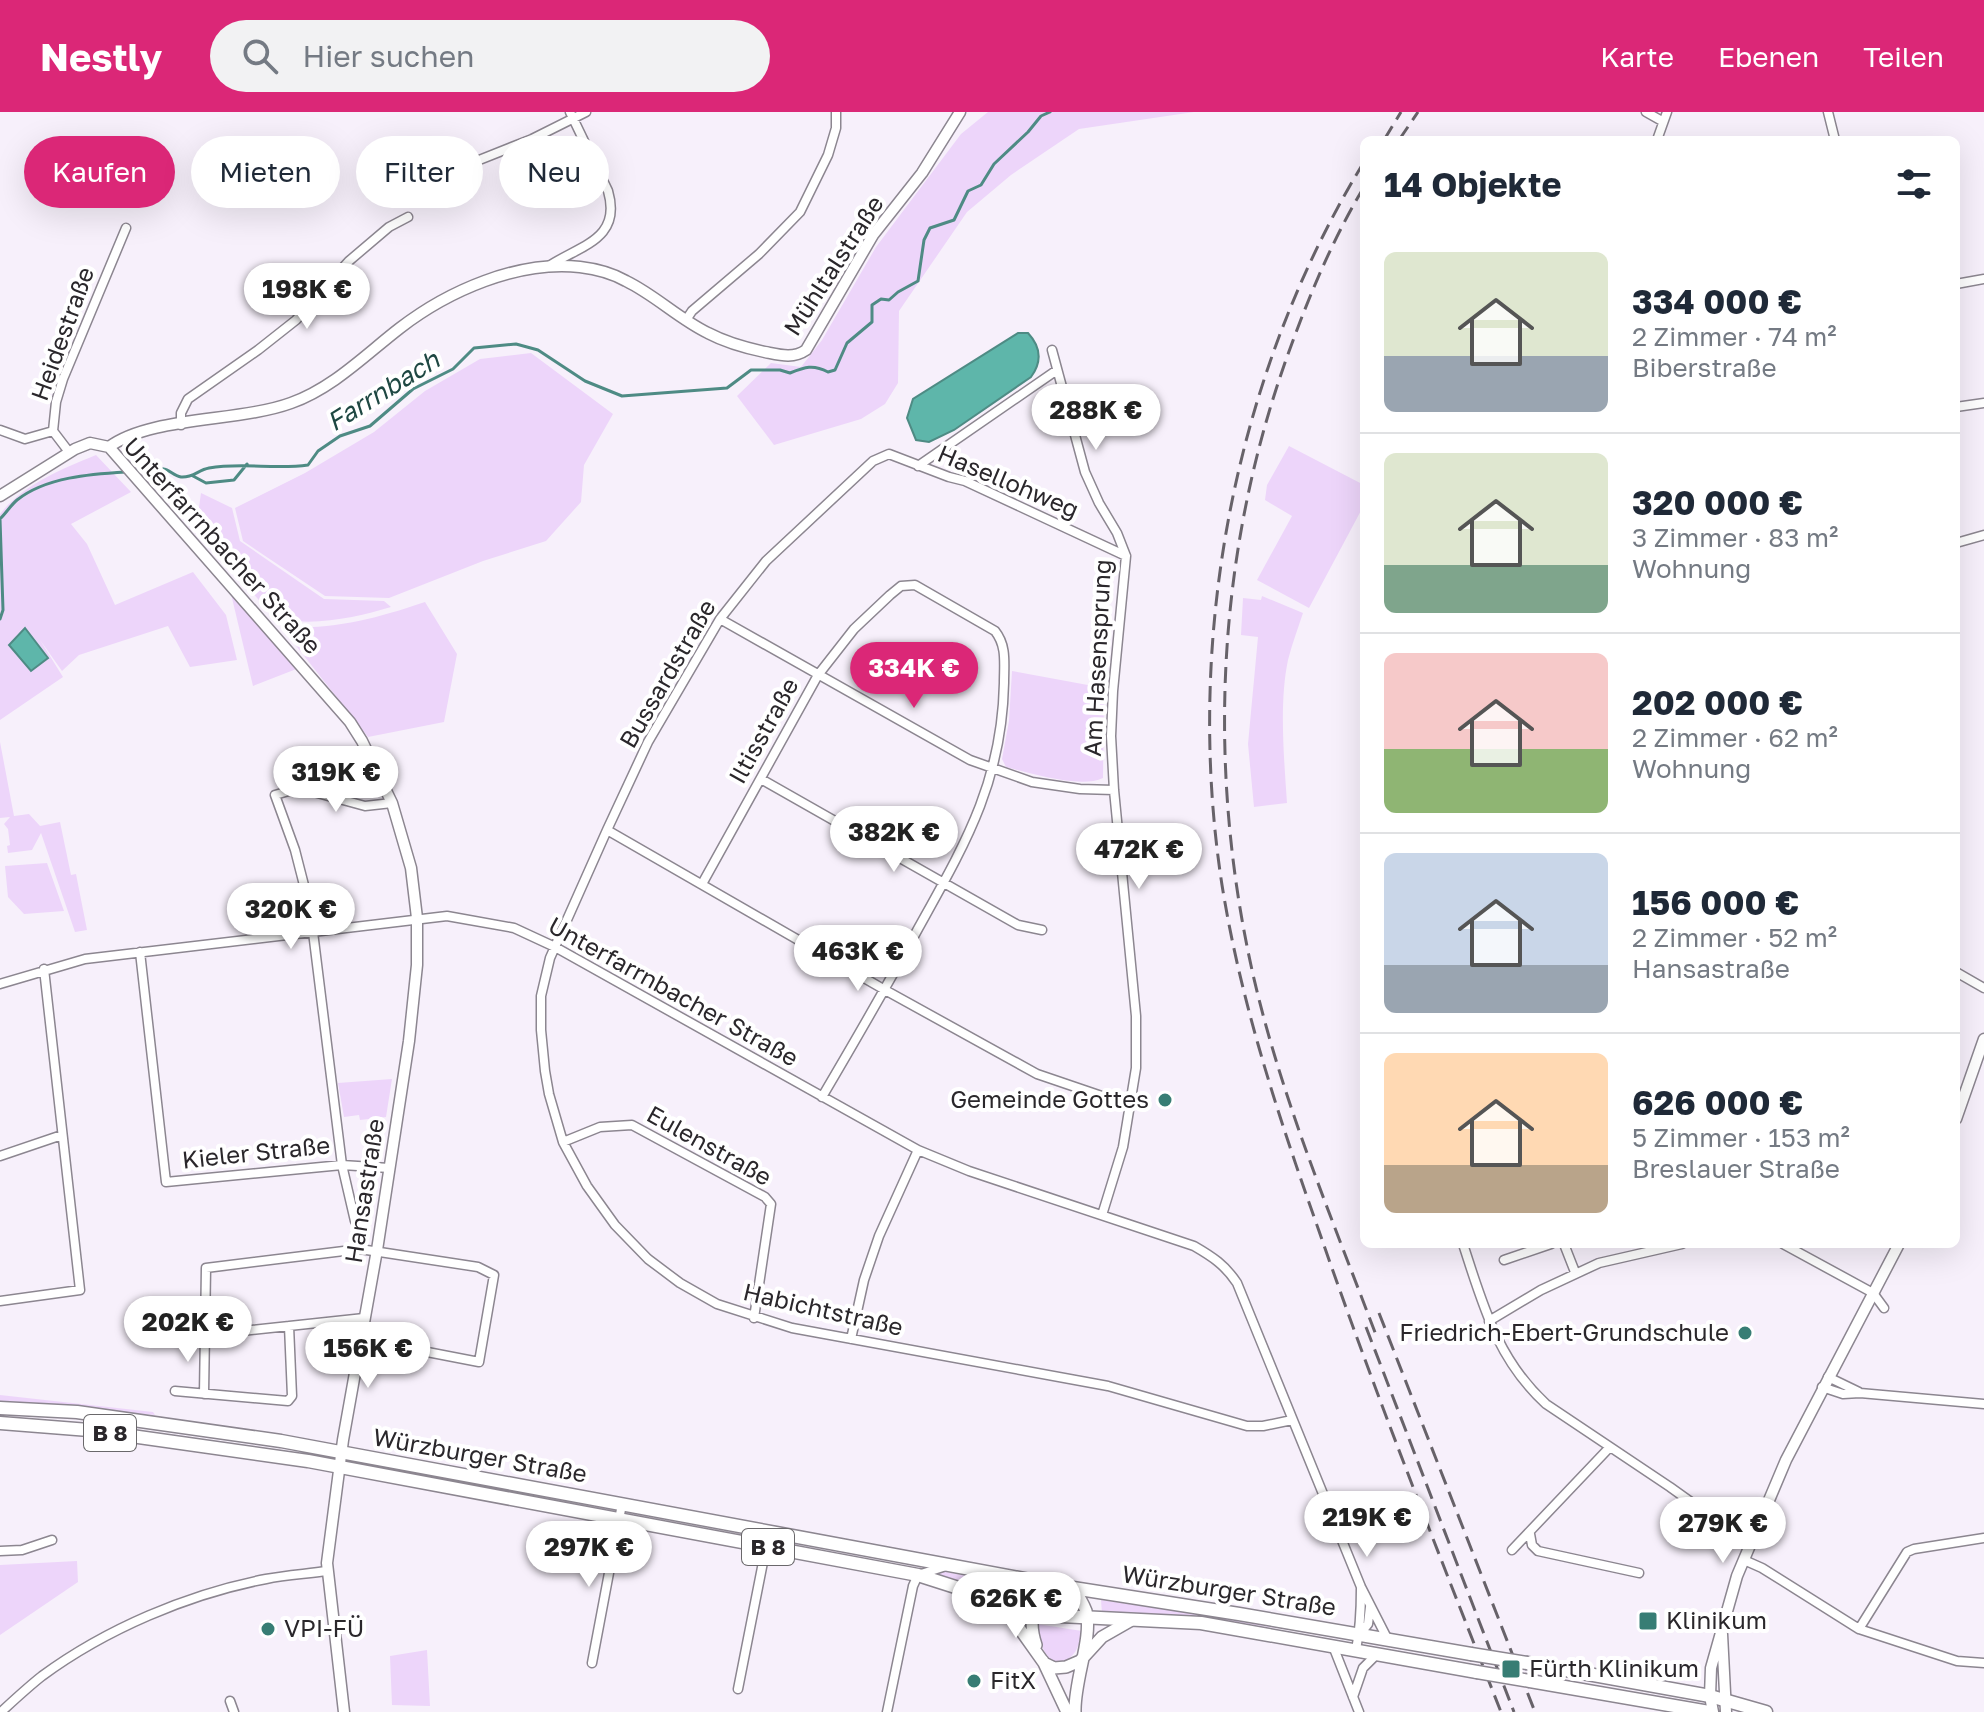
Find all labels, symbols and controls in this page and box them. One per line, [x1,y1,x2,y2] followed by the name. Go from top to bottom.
[210,20,770,92] search box
[40,34,162,79] text: Nestly
[238,34,282,78] icon: search
[302,38,475,74] text: Hier suchen
[1600,40,1674,73] text: Karte
[1718,40,1819,73] text: Ebenen
[1863,40,1944,73] text: Teilen
[24,136,175,208] chip: Kaufen
[191,136,340,208] chip: Mieten
[356,136,483,208] chip: Filter
[499,136,609,208] chip: Neu
[1892,162,1936,206] icon: filters
[1384,164,1562,204] text: 14 Objekte
[777,190,889,341] street label: Mühltalstraße
[24,263,99,404] street label: Heidestraße
[242,263,372,331] pin: 198K €
[262,273,352,304] text: 198K €
[1632,281,1802,321] text: 334 000 €
[1448,284,1544,380] icon: home
[1632,321,1837,352] text: 2 Zimmer · 74 m²
[321,343,446,437] water label: Farrnbach
[1632,352,1777,383] text: Biberstraße
[1031,384,1161,452] pin: 288K €
[1050,394,1142,425] text: 288K €
[118,431,328,659] street label: Unterfarrnbacher Straße
[934,438,1083,523] street label: Hasellohweg
[1632,482,1803,522] text: 320 000 €
[1448,485,1544,581] icon: home
[1632,522,1838,553] text: 3 Zimmer · 83 m²
[1632,553,1751,584] text: Wohnung
[1077,559,1116,757] street label: Am Hasensprung
[613,594,721,753] street label: Bussardstraße
[849,642,979,710] pin: 334K €
[868,652,960,683] text: 334K €
[722,672,804,788] street label: Iltisstraße
[1632,682,1803,722] text: 202 000 €
[1448,685,1544,781] icon: home
[1632,722,1838,753] text: 2 Zimmer · 62 m²
[271,746,401,814] pin: 319K €
[1632,753,1751,784] text: Wohnung
[291,756,381,787] text: 319K €
[829,806,959,874] pin: 382K €
[848,816,940,847] text: 382K €
[1074,823,1204,891] pin: 472K €
[1094,833,1184,864] text: 472K €
[1632,882,1799,922] text: 156 000 €
[226,883,356,951] pin: 320K €
[1448,885,1544,981] icon: home
[245,893,337,924] text: 320K €
[544,910,804,1072] street label: Unterfarrnbacher Straße
[1632,922,1837,953] text: 2 Zimmer · 52 m²
[793,925,923,993] pin: 463K €
[812,935,904,966] text: 463K €
[1632,953,1790,984] text: Hansastraße
[1632,1082,1803,1122] text: 626 000 €
[950,1084,1149,1113] place label: Gemeinde Gottes
[1448,1085,1544,1181] icon: home
[1156,1091,1174,1109] marker: Gemeinde Gottes
[642,1099,777,1191] street label: Eulenstraße
[338,1117,389,1265] street label: Hansastraße
[1632,1122,1850,1153] text: 5 Zimmer · 153 m²
[180,1129,331,1174] street label: Kieler Straße
[1632,1153,1840,1184] text: Breslauer Straße
[741,1276,906,1341] street label: Habichtstraße
[123,1296,253,1364] pin: 202K €
[142,1306,234,1337] text: 202K €
[1399,1317,1729,1346] place label: Friedrich-Ebert-Grundschule
[303,1322,433,1390] pin: 156K €
[1736,1324,1754,1342] marker: Friedrich-Ebert-Grundschule
[323,1332,413,1363] text: 156K €
[84,1415,136,1451] road number: B 8
[371,1421,589,1488] street label: Würzburger Straße
[1302,1491,1432,1559] pin: 219K €
[1658,1497,1788,1565] pin: 279K €
[1322,1501,1412,1532] text: 219K €
[1678,1507,1768,1538] text: 279K €
[524,1521,654,1589] pin: 297K €
[742,1529,794,1565] road number: B 8
[544,1531,634,1562] text: 297K €
[1120,1558,1338,1621] street label: Würzburger Straße
[951,1572,1081,1640] pin: 626K €
[970,1582,1062,1613] text: 626K €
[1666,1605,1767,1634] place label: Klinikum
[1637,1610,1659,1632] marker: Klinikum
[284,1613,364,1642] place label: VPI-FÜ
[259,1620,277,1638] marker: VPI-FÜ
[1529,1653,1699,1682] place label: Fürth Klinikum
[1500,1658,1522,1680] marker: Fürth Klinikum
[990,1665,1036,1694] place label: FitX
[965,1672,983,1690] marker: FitX

